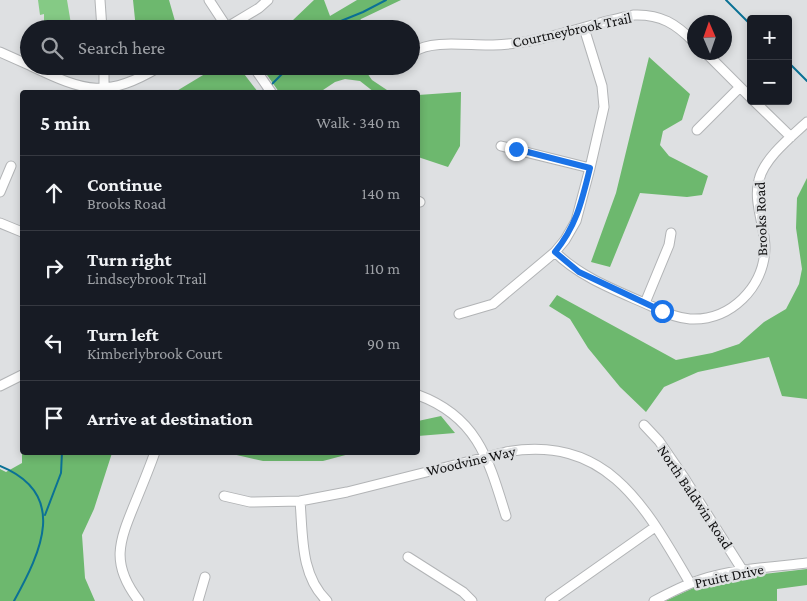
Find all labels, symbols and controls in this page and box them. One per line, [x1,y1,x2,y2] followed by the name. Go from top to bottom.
[511,10,633,51] street label: Courtneybrook Trail
[687,15,732,60] north arrow
[747,15,792,105] map controls
[747,15,792,60] button: +
[20,20,420,75] search box
[38,34,66,62] icon: search
[78,37,165,58] text: Search here
[747,60,792,105] button: −
[40,111,90,135] text: 5 min
[316,114,400,131] text: Walk · 340 m
[505,138,528,161] route end
[87,174,162,195] text: Continue
[40,179,68,207] icon: ahead
[752,181,770,256] street label: Brooks Road
[362,185,400,202] text: 140 m
[87,195,166,212] text: Brooks Road
[87,249,172,270] text: Turn right
[40,254,68,282] icon: right
[364,260,400,277] text: 110 m
[87,270,207,287] text: Lindseybrook Trail
[651,300,674,323] route start
[87,324,159,345] text: Turn left
[40,329,68,357] icon: left
[367,335,400,352] text: 90 m
[87,345,222,362] text: Kimberlybrook Court
[40,404,68,432] icon: arrive
[87,408,253,429] text: Arrive at destination
[654,442,736,552] street label: North Baldwin Road
[425,443,517,480] street label: Woodvine Way
[693,561,765,591] street label: Pruitt Drive

